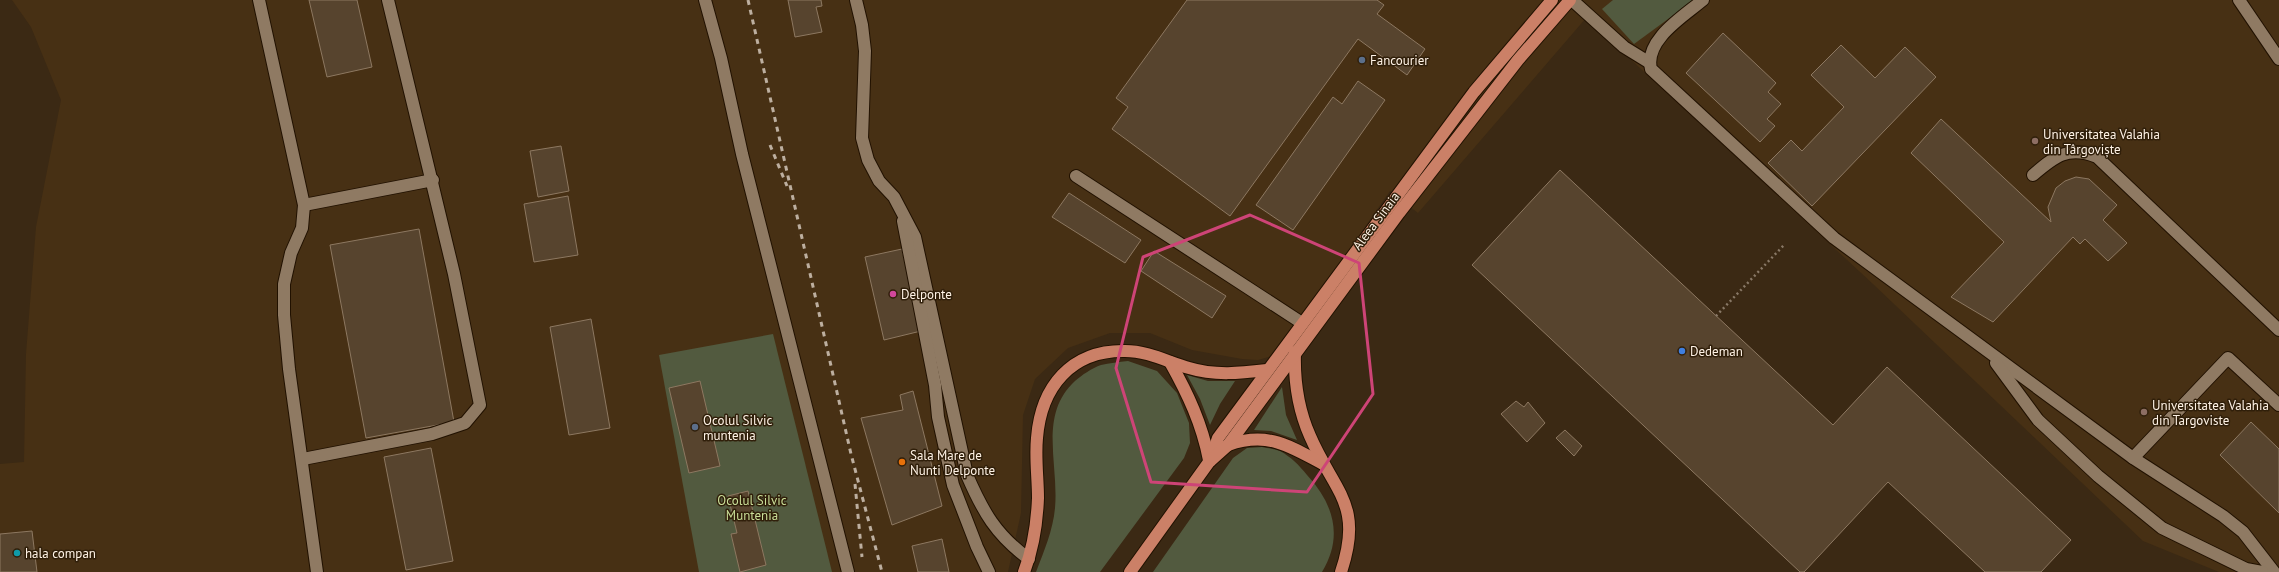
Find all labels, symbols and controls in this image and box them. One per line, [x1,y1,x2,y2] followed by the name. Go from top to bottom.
[1370,52,1429,69] place label: Fancourier
[1357,55,1367,65] marker: Fancourier
[2043,126,2160,158] place label: Universitatea Valahia din Târgoviște
[2030,136,2040,146] marker: Universitatea Valahia din Târgoviște
[1349,189,1403,253] street label: Aleea Sinaia
[901,286,952,303] place label: Delponte
[888,289,898,299] marker: Delponte
[1690,343,1743,360] place label: Dedeman
[1677,346,1687,356] marker: Dedeman
[2152,397,2269,429] place label: Universitatea Valahia din Targoviste
[2139,407,2149,417] marker: Universitatea Valahia din Targoviste
[703,412,772,444] place label: Ocolul Silvic muntenia
[690,422,700,432] marker: Ocolul Silvic muntenia
[910,447,995,479] place label: Sala Mare de Nunti Delponte
[897,457,907,467] marker: Sala Mare de Nunti Delponte
[717,492,787,524] park label: Ocolul Silvic Muntenia
[25,545,96,562] place label: hala compan
[12,548,22,558] marker: hala compan

